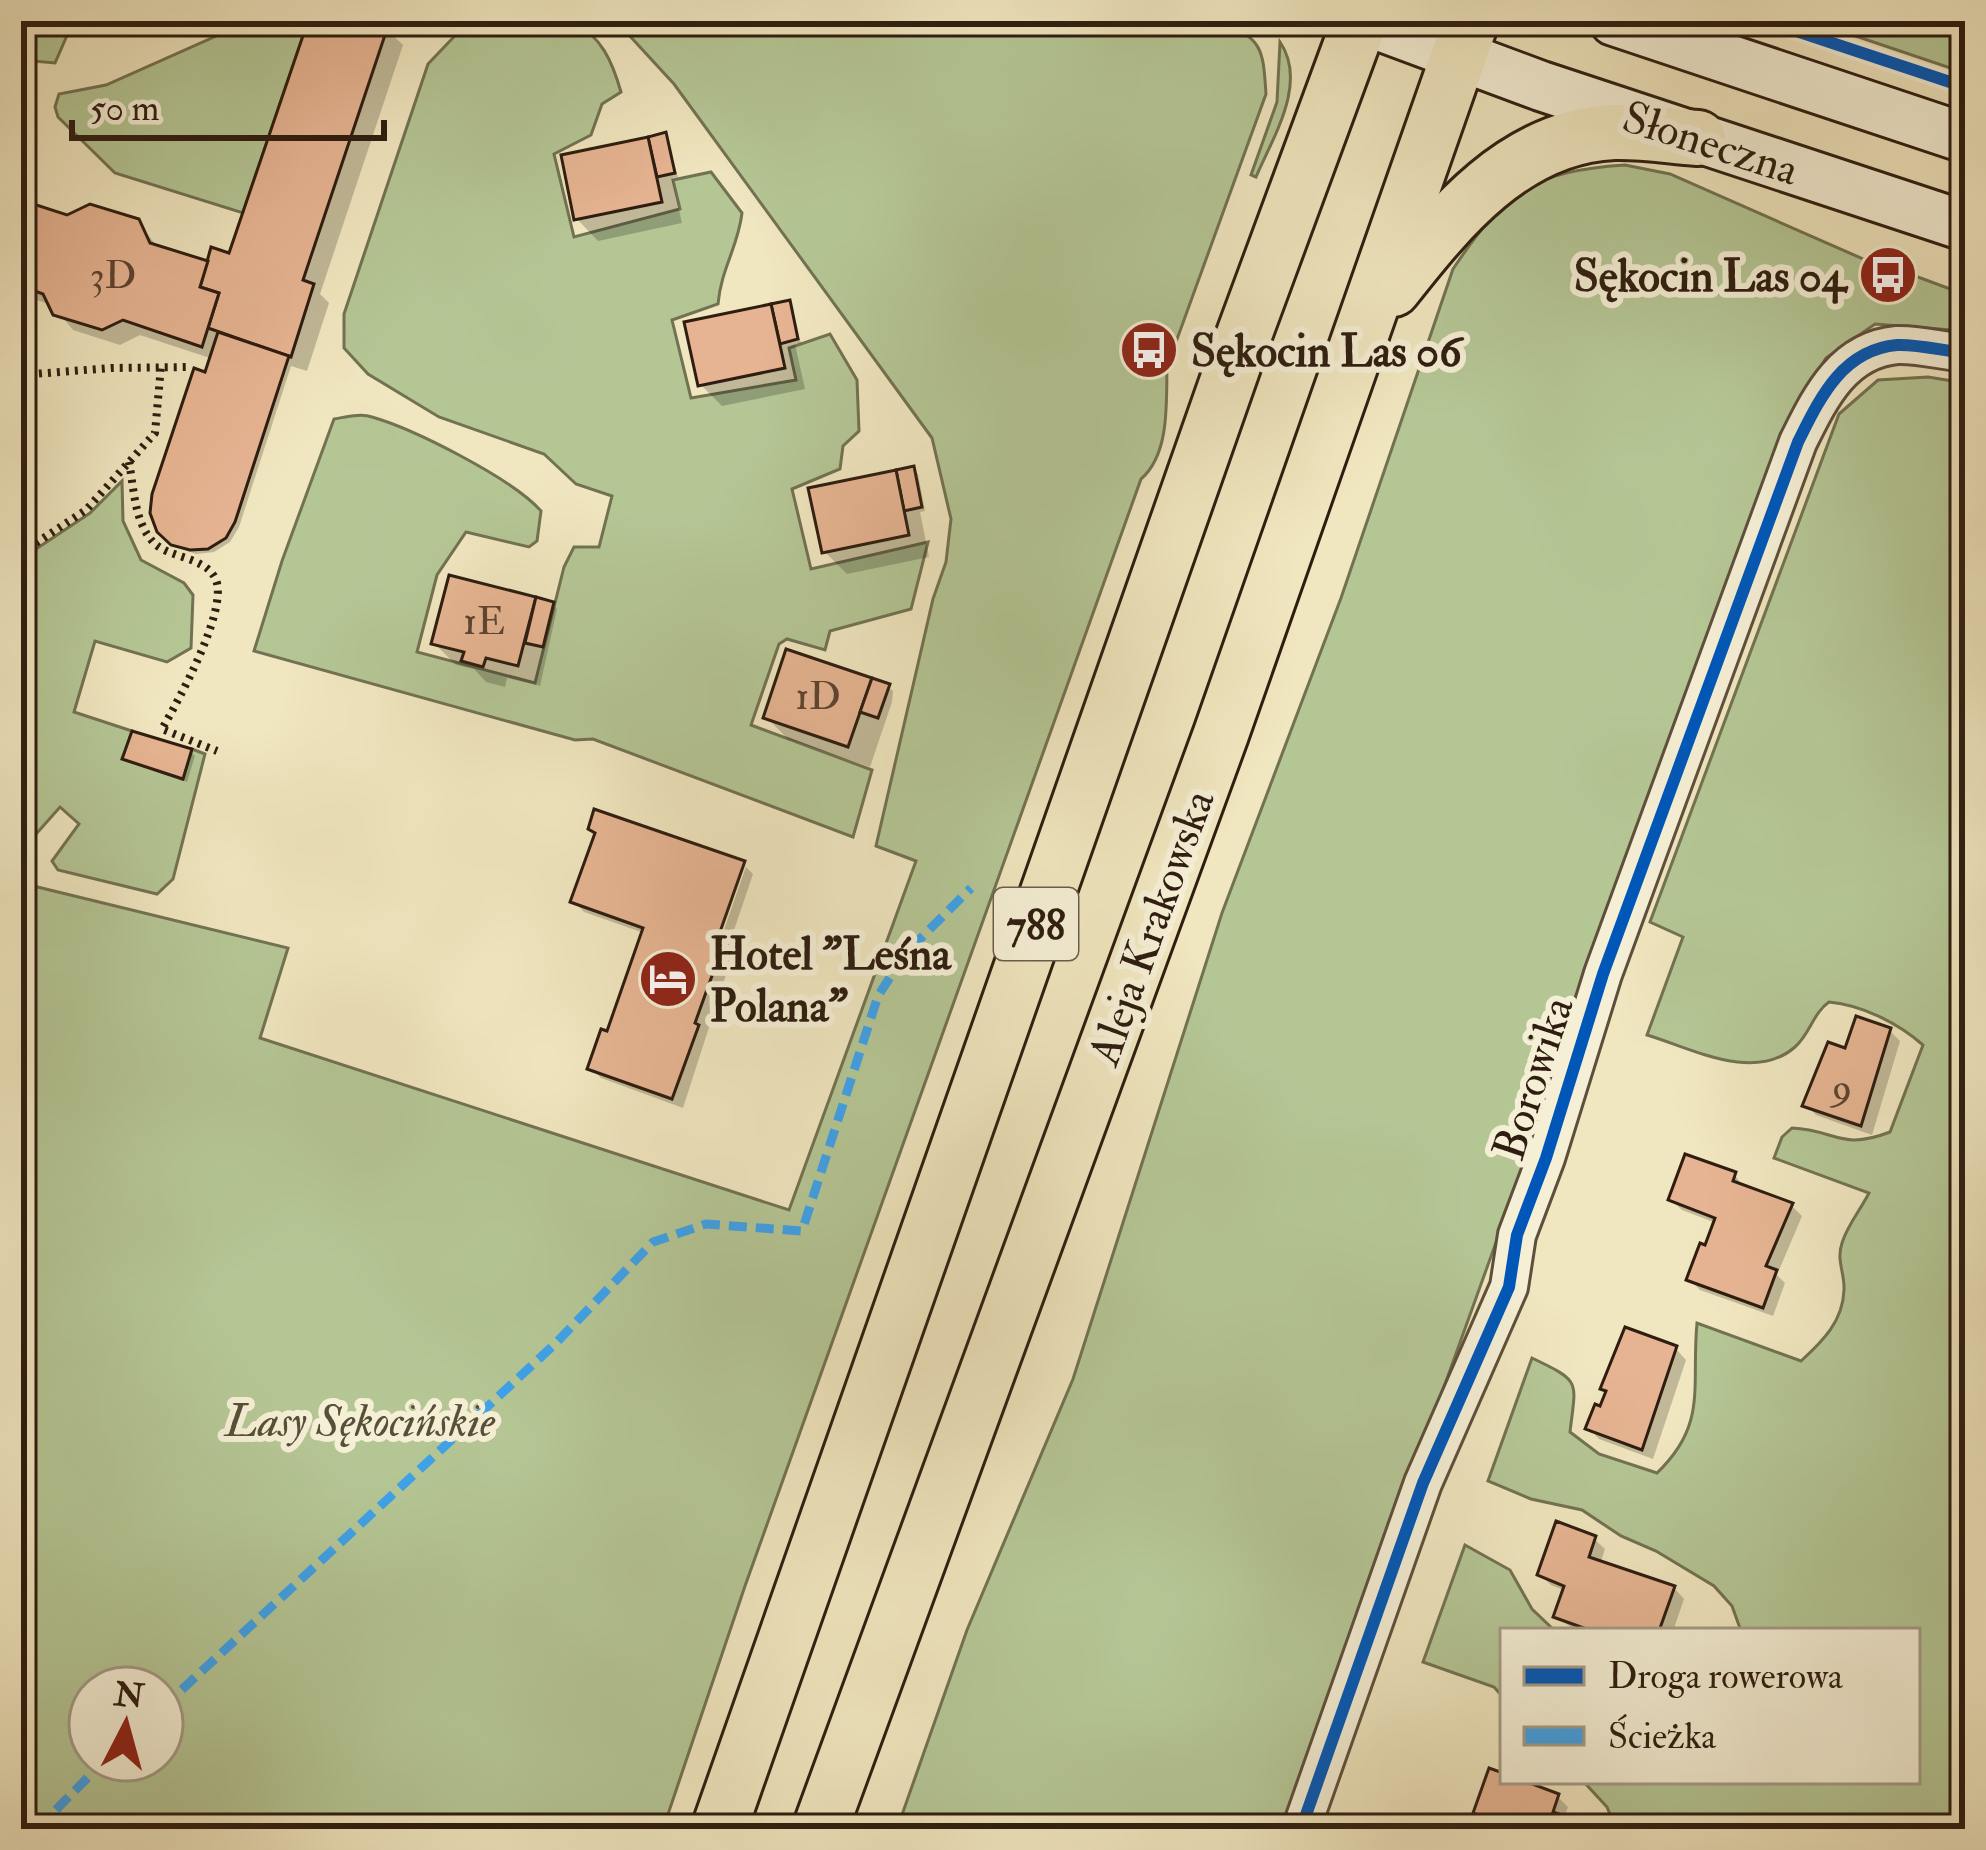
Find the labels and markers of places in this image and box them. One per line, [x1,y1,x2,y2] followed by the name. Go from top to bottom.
[1857,244,1919,306] bus stop icon: Sękocin Las 04
[1574,249,1849,305] place label: Sękocin Las 04
[1118,319,1180,381] bus stop icon: Sękocin Las 06
[1191,324,1465,380] place label: Sękocin Las 06
[710,927,952,1035] place label: Hotel "Leśna Polana"
[637,948,699,1010] hotel icon: Hotel "Leśna Polana"

